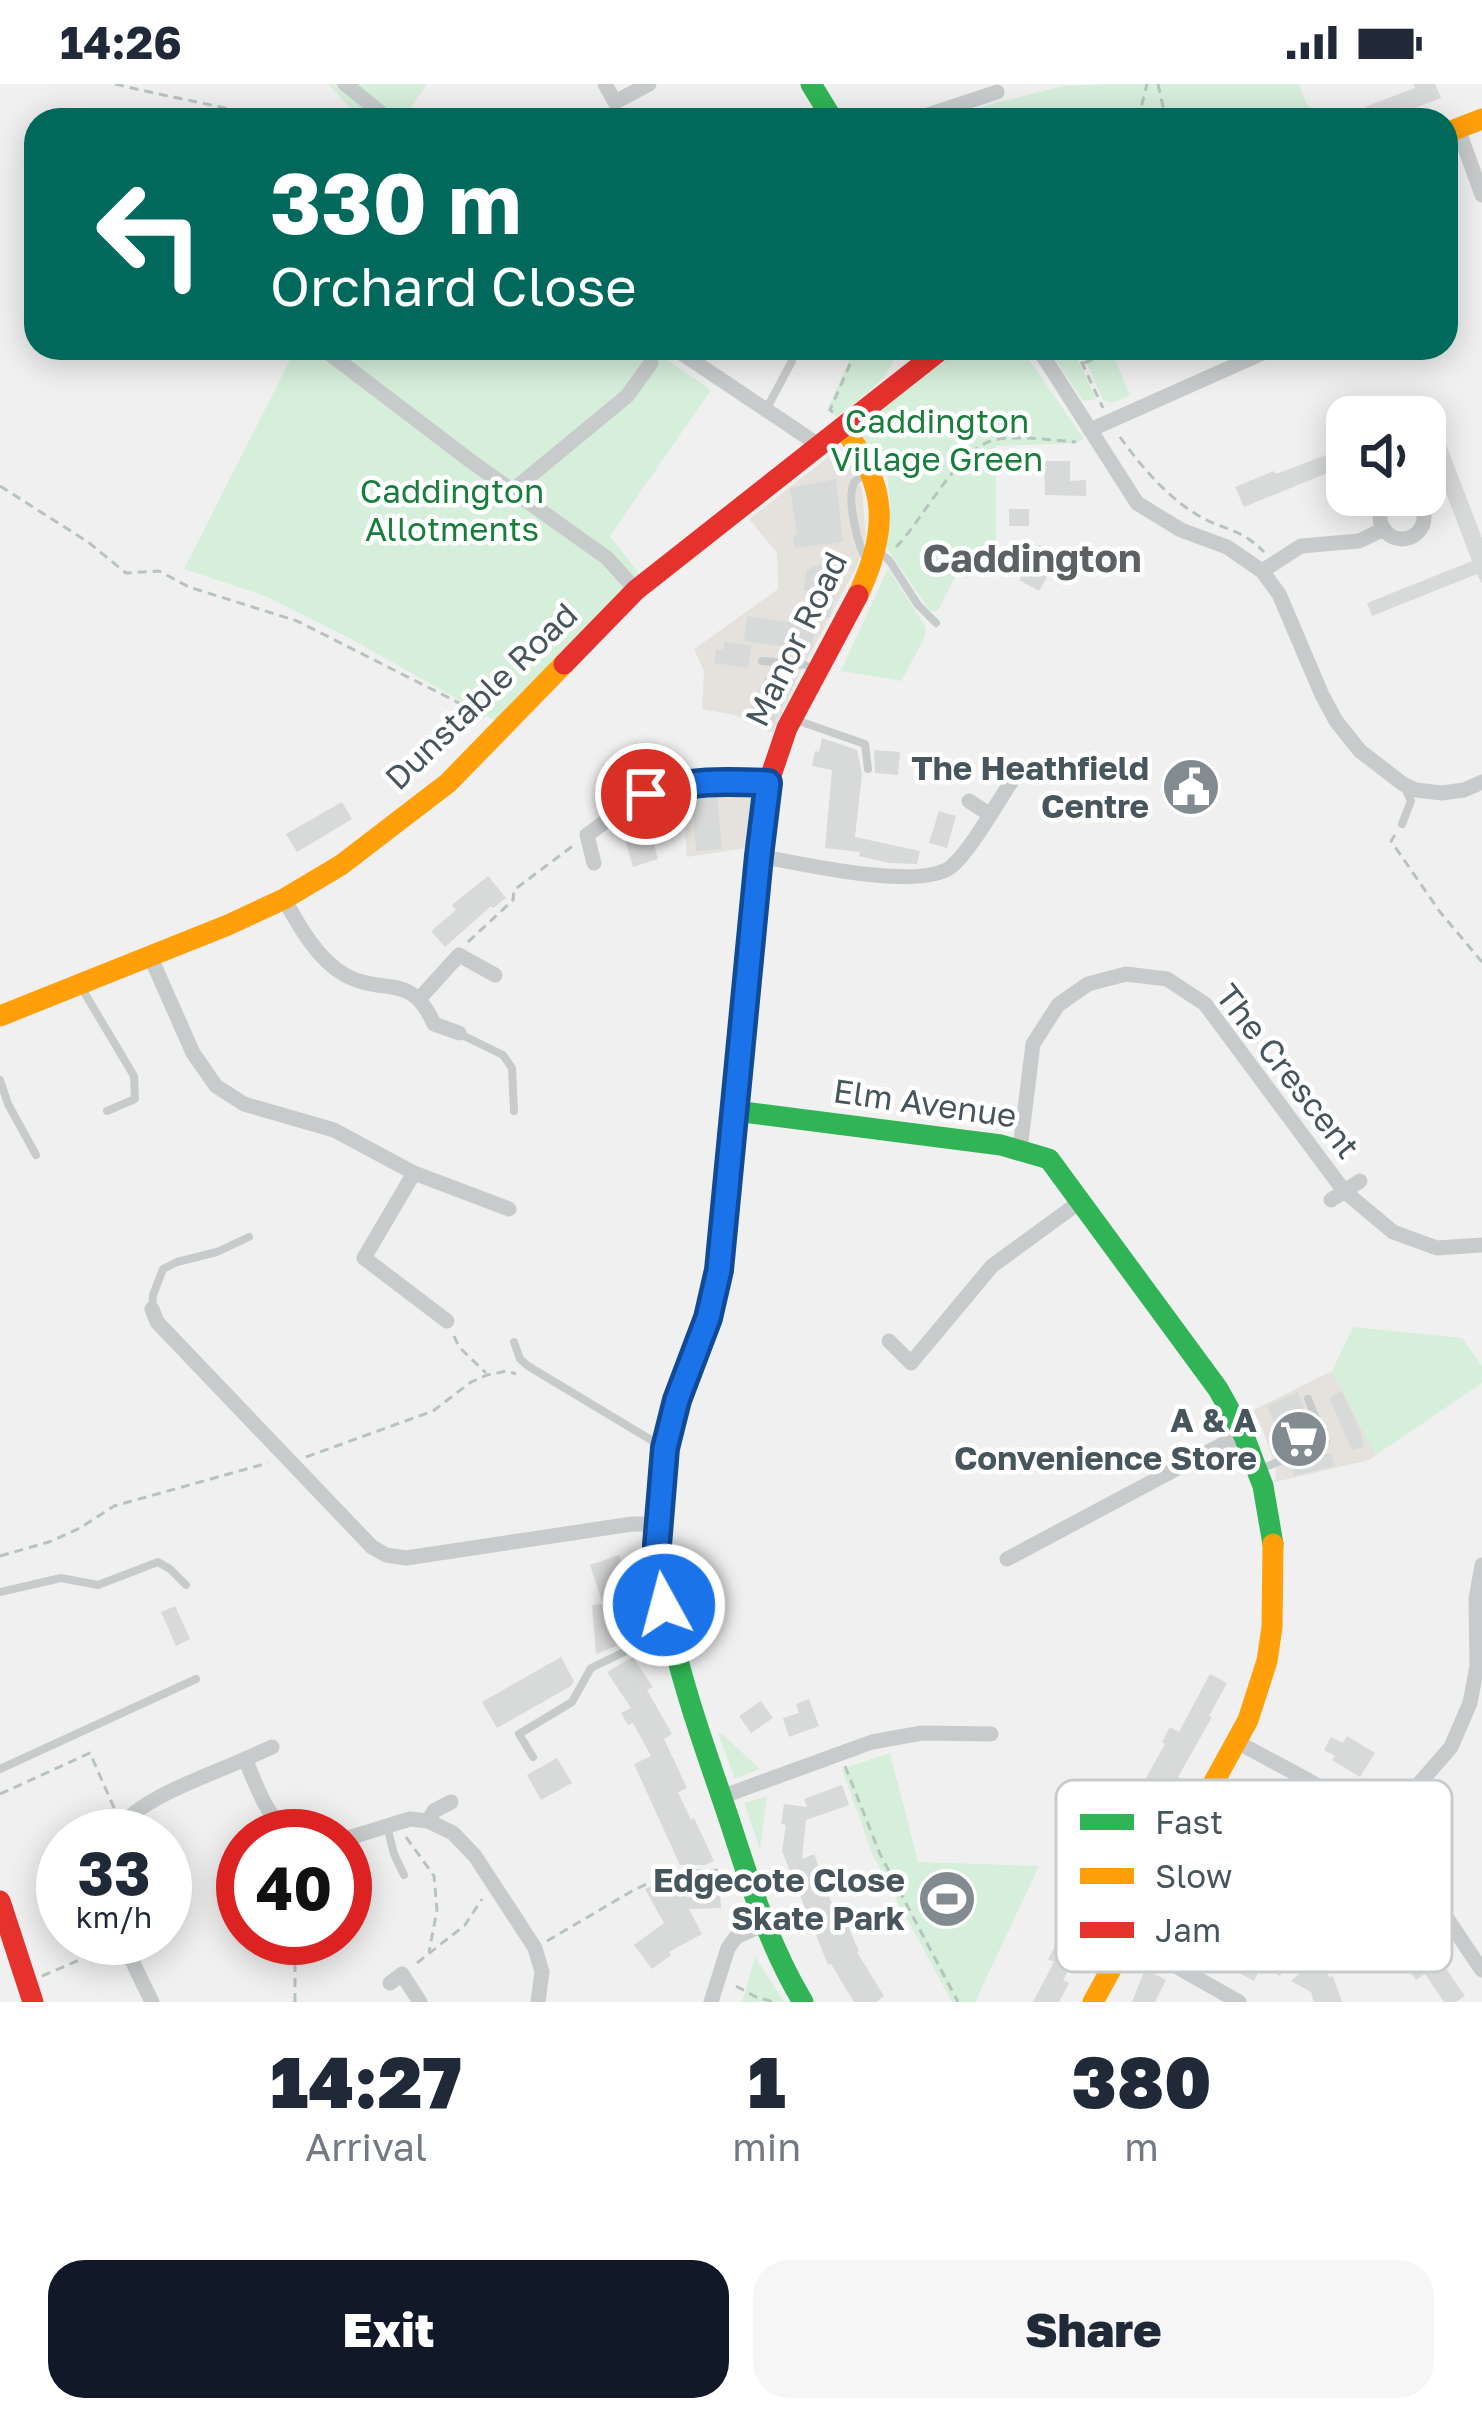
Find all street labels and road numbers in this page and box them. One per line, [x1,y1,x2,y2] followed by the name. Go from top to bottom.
[737,545,855,732] street label: Manor Road
[377,594,585,797] street label: Dunstable Road
[1208,976,1368,1165] street label: The Crescent
[831,1070,1019,1135] street label: Elm Avenue

